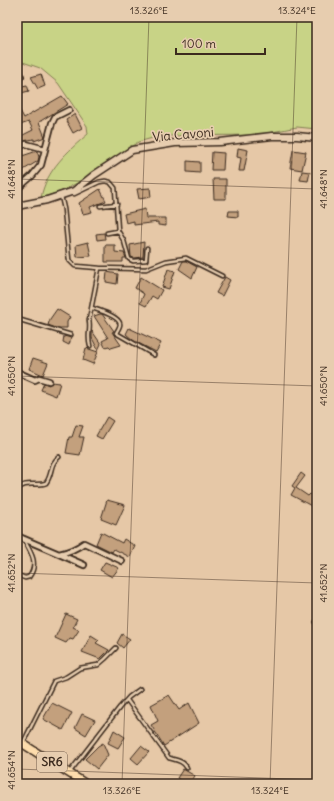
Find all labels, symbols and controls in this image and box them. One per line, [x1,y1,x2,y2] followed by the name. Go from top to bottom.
[130,4,168,17] text: 13.326°E
[278,4,316,17] text: 13.324°E
[176,30,265,56] scale bar
[182,36,216,51] text: 100 m
[152,123,214,146] street label: Via Cavoni
[5,159,18,199] text: 41.648°N
[317,169,330,209] text: 41.648°N
[5,356,18,396] text: 41.650°N
[317,366,330,406] text: 41.650°N
[5,554,18,592] text: 41.652°N
[317,564,330,602] text: 41.652°N
[5,750,18,790] text: 41.654°N
[37,752,67,772] road number: SR6
[103,784,141,797] text: 13.326°E
[251,784,289,797] text: 13.324°E

